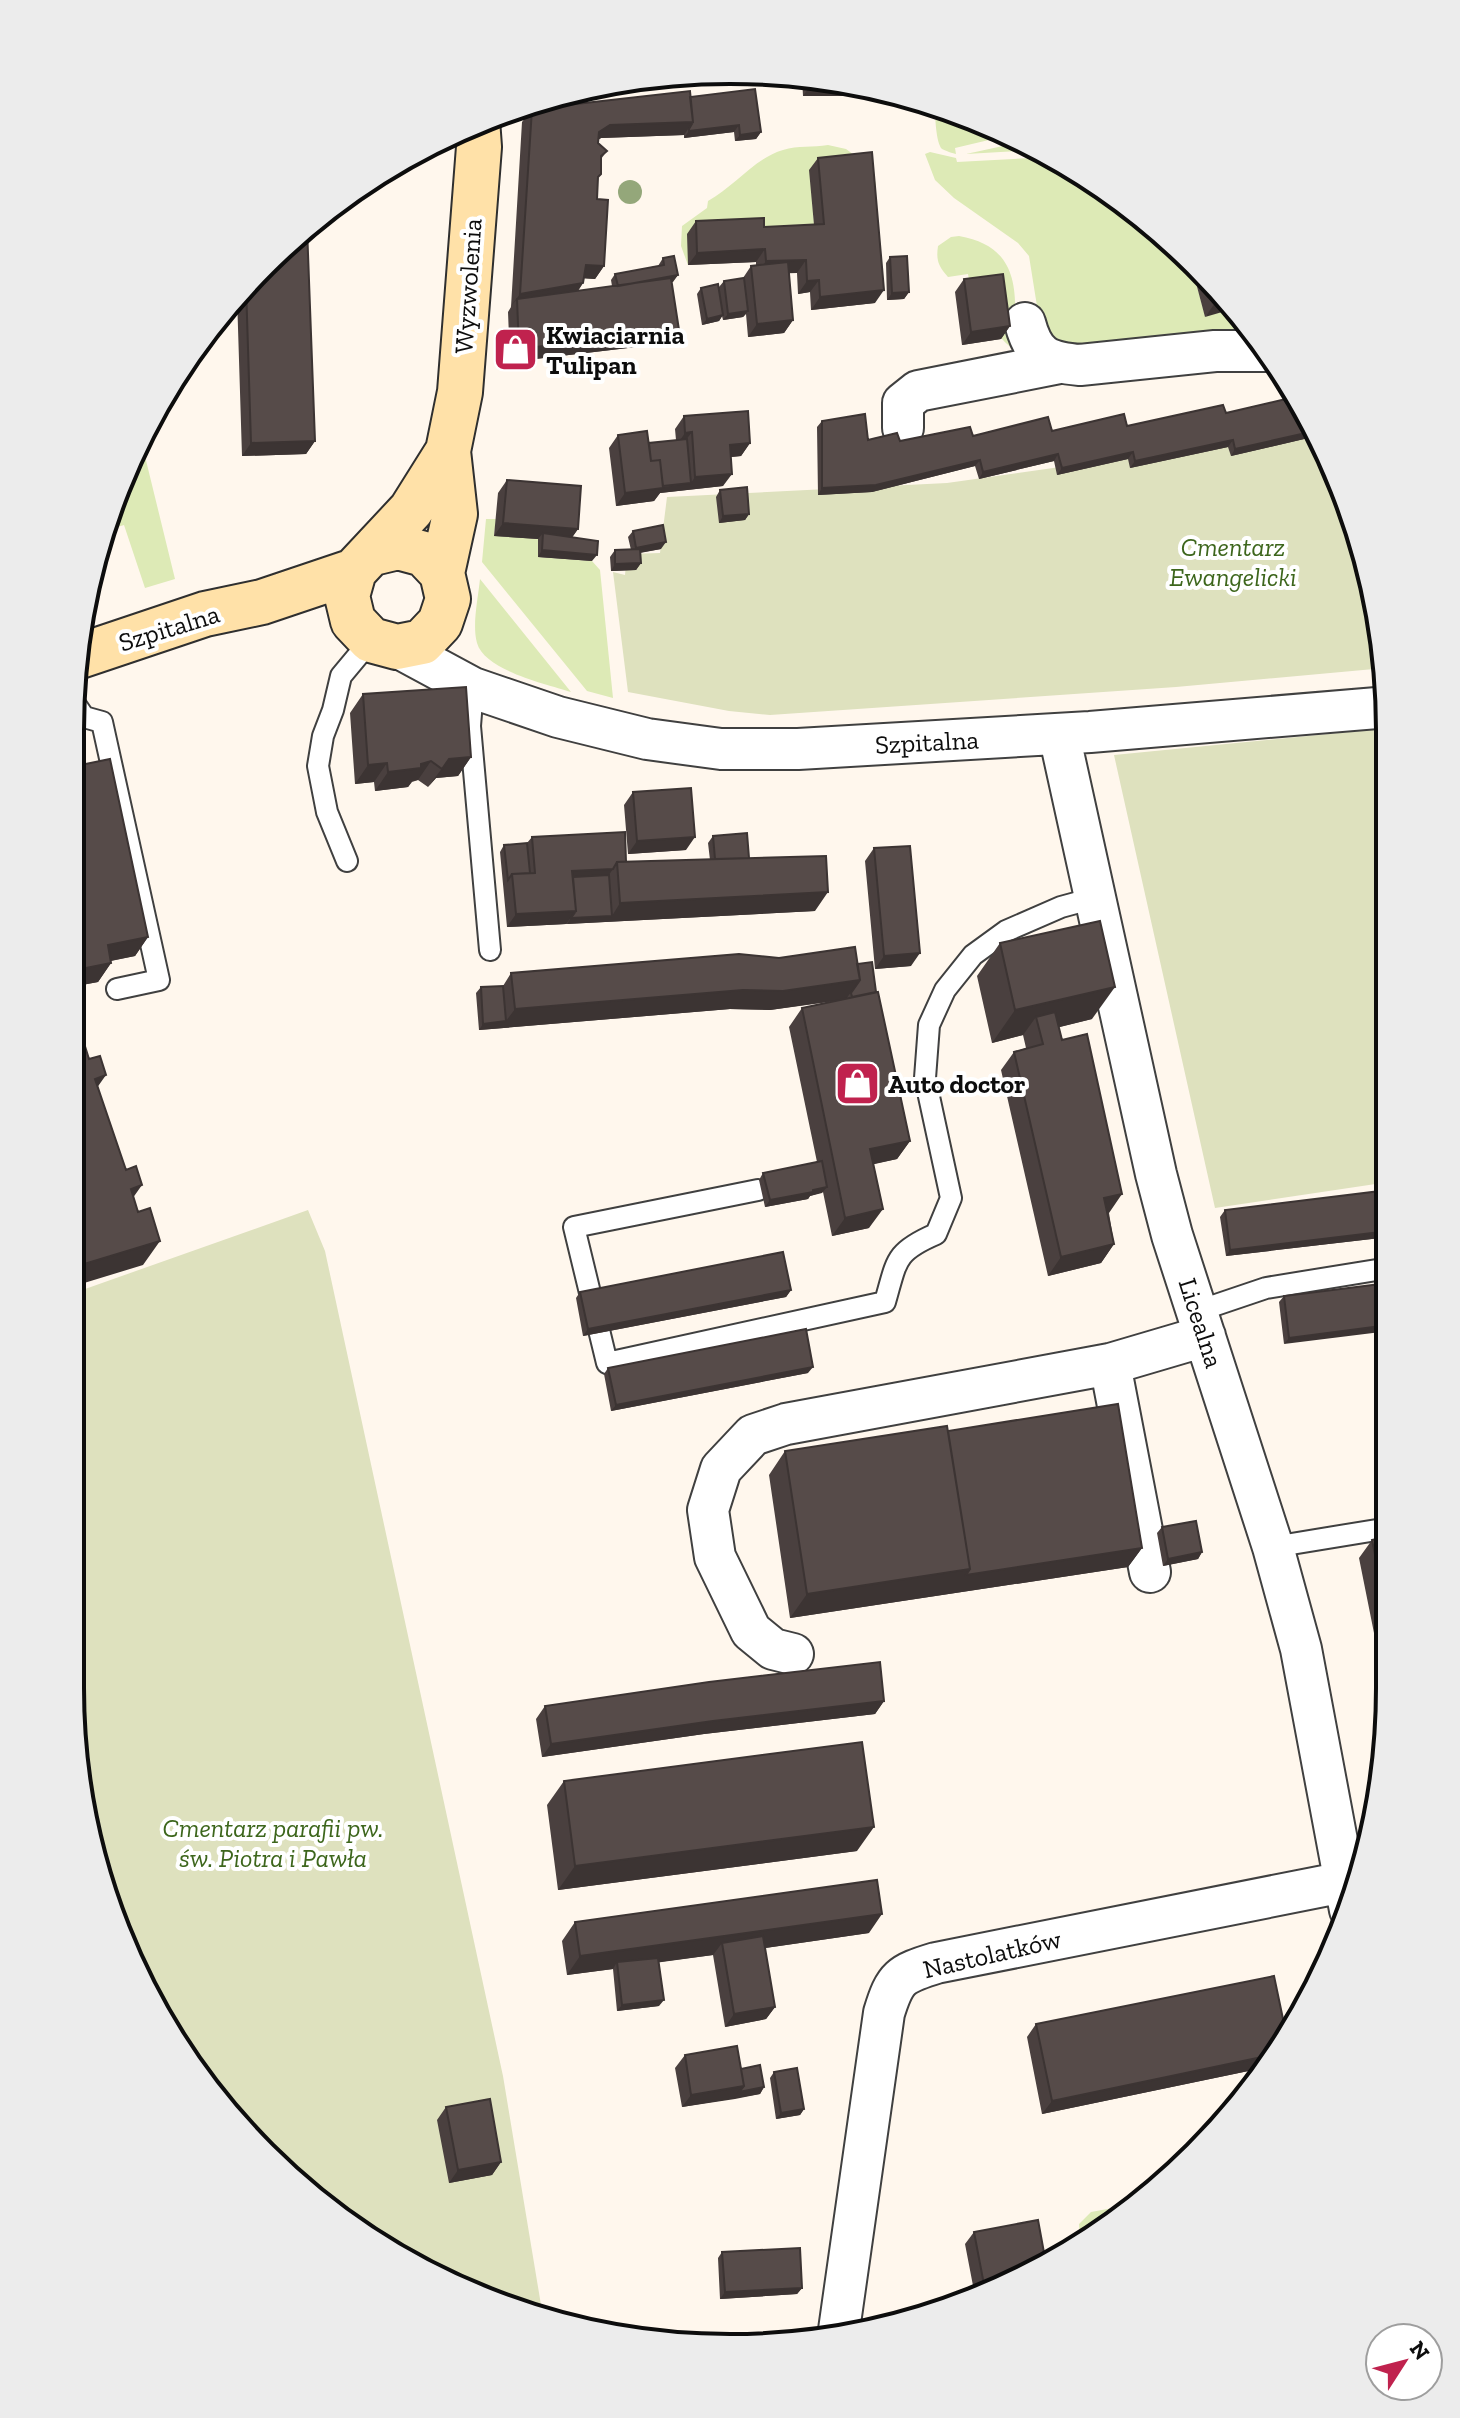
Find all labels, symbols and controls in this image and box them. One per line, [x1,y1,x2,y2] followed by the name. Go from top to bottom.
[447,217,489,355] street label: Wyzwolenia
[546,319,685,381] place label: Kwiaciarnia Tulipan
[491,326,539,374] shop icon: Kwiaciarnia Tulipan
[1169,531,1297,593] park label: Cmentarz Ewangelicki
[115,597,224,658] street label: Szpitalna
[874,723,980,761] street label: Szpitalna
[833,1060,881,1108] shop icon: Auto doctor
[888,1068,1026,1100] place label: Auto doctor
[1171,1274,1231,1372] street label: Licealna
[163,1812,383,1874] park label: Cmentarz parafii pw. św. Piotra i Pawła
[920,1923,1064,1985] street label: Nastolatków
[1364,2322,1444,2402] north arrow
[1404,2336,1436,2365] text: N

